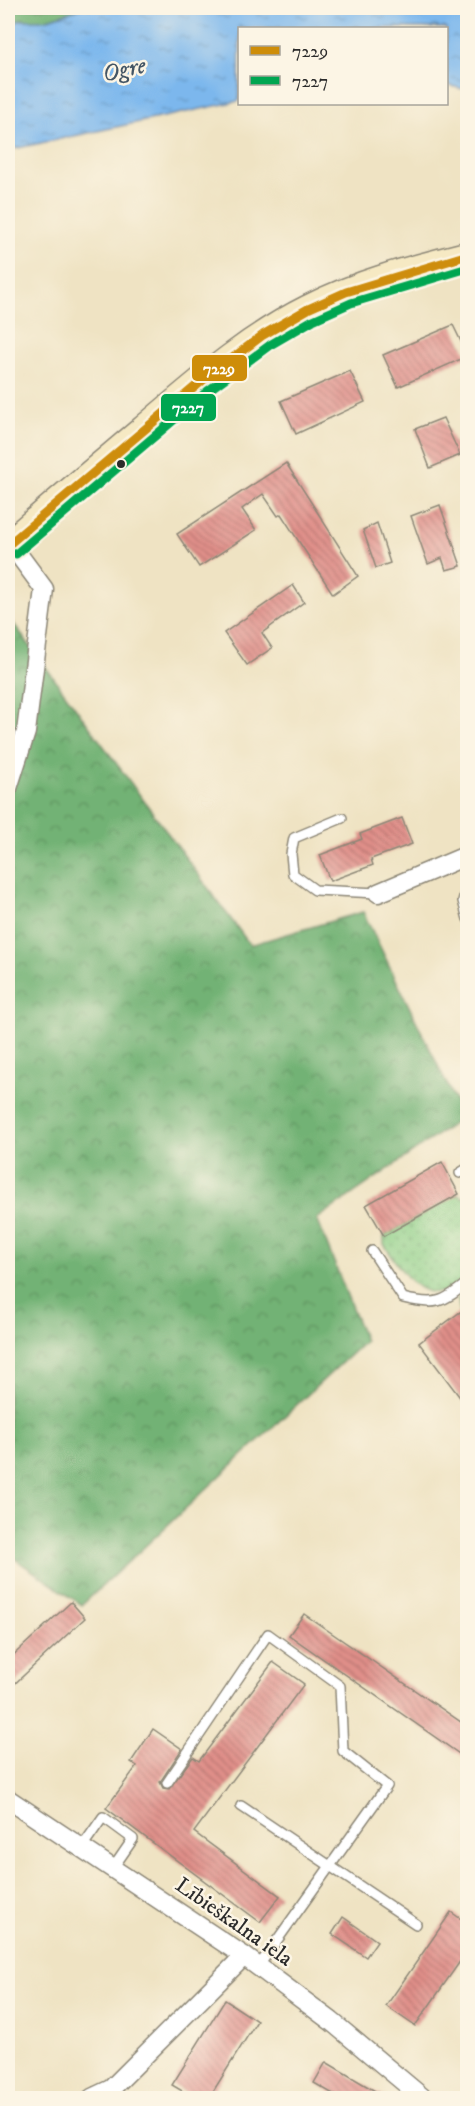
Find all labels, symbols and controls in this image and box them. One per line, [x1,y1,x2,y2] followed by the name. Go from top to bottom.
[238,27,448,105] legend
[292,41,328,63] text: 7229
[100,50,149,89] water label: Ogre
[292,71,328,93] text: 7227
[191,354,248,382] line badge: 7229
[203,359,235,379] text: 7229
[160,393,217,422] line badge: 7227
[172,398,204,418] text: 7227
[115,458,127,470] unlabelled marker
[170,1872,298,1973] street label: Lībieškalna iela

